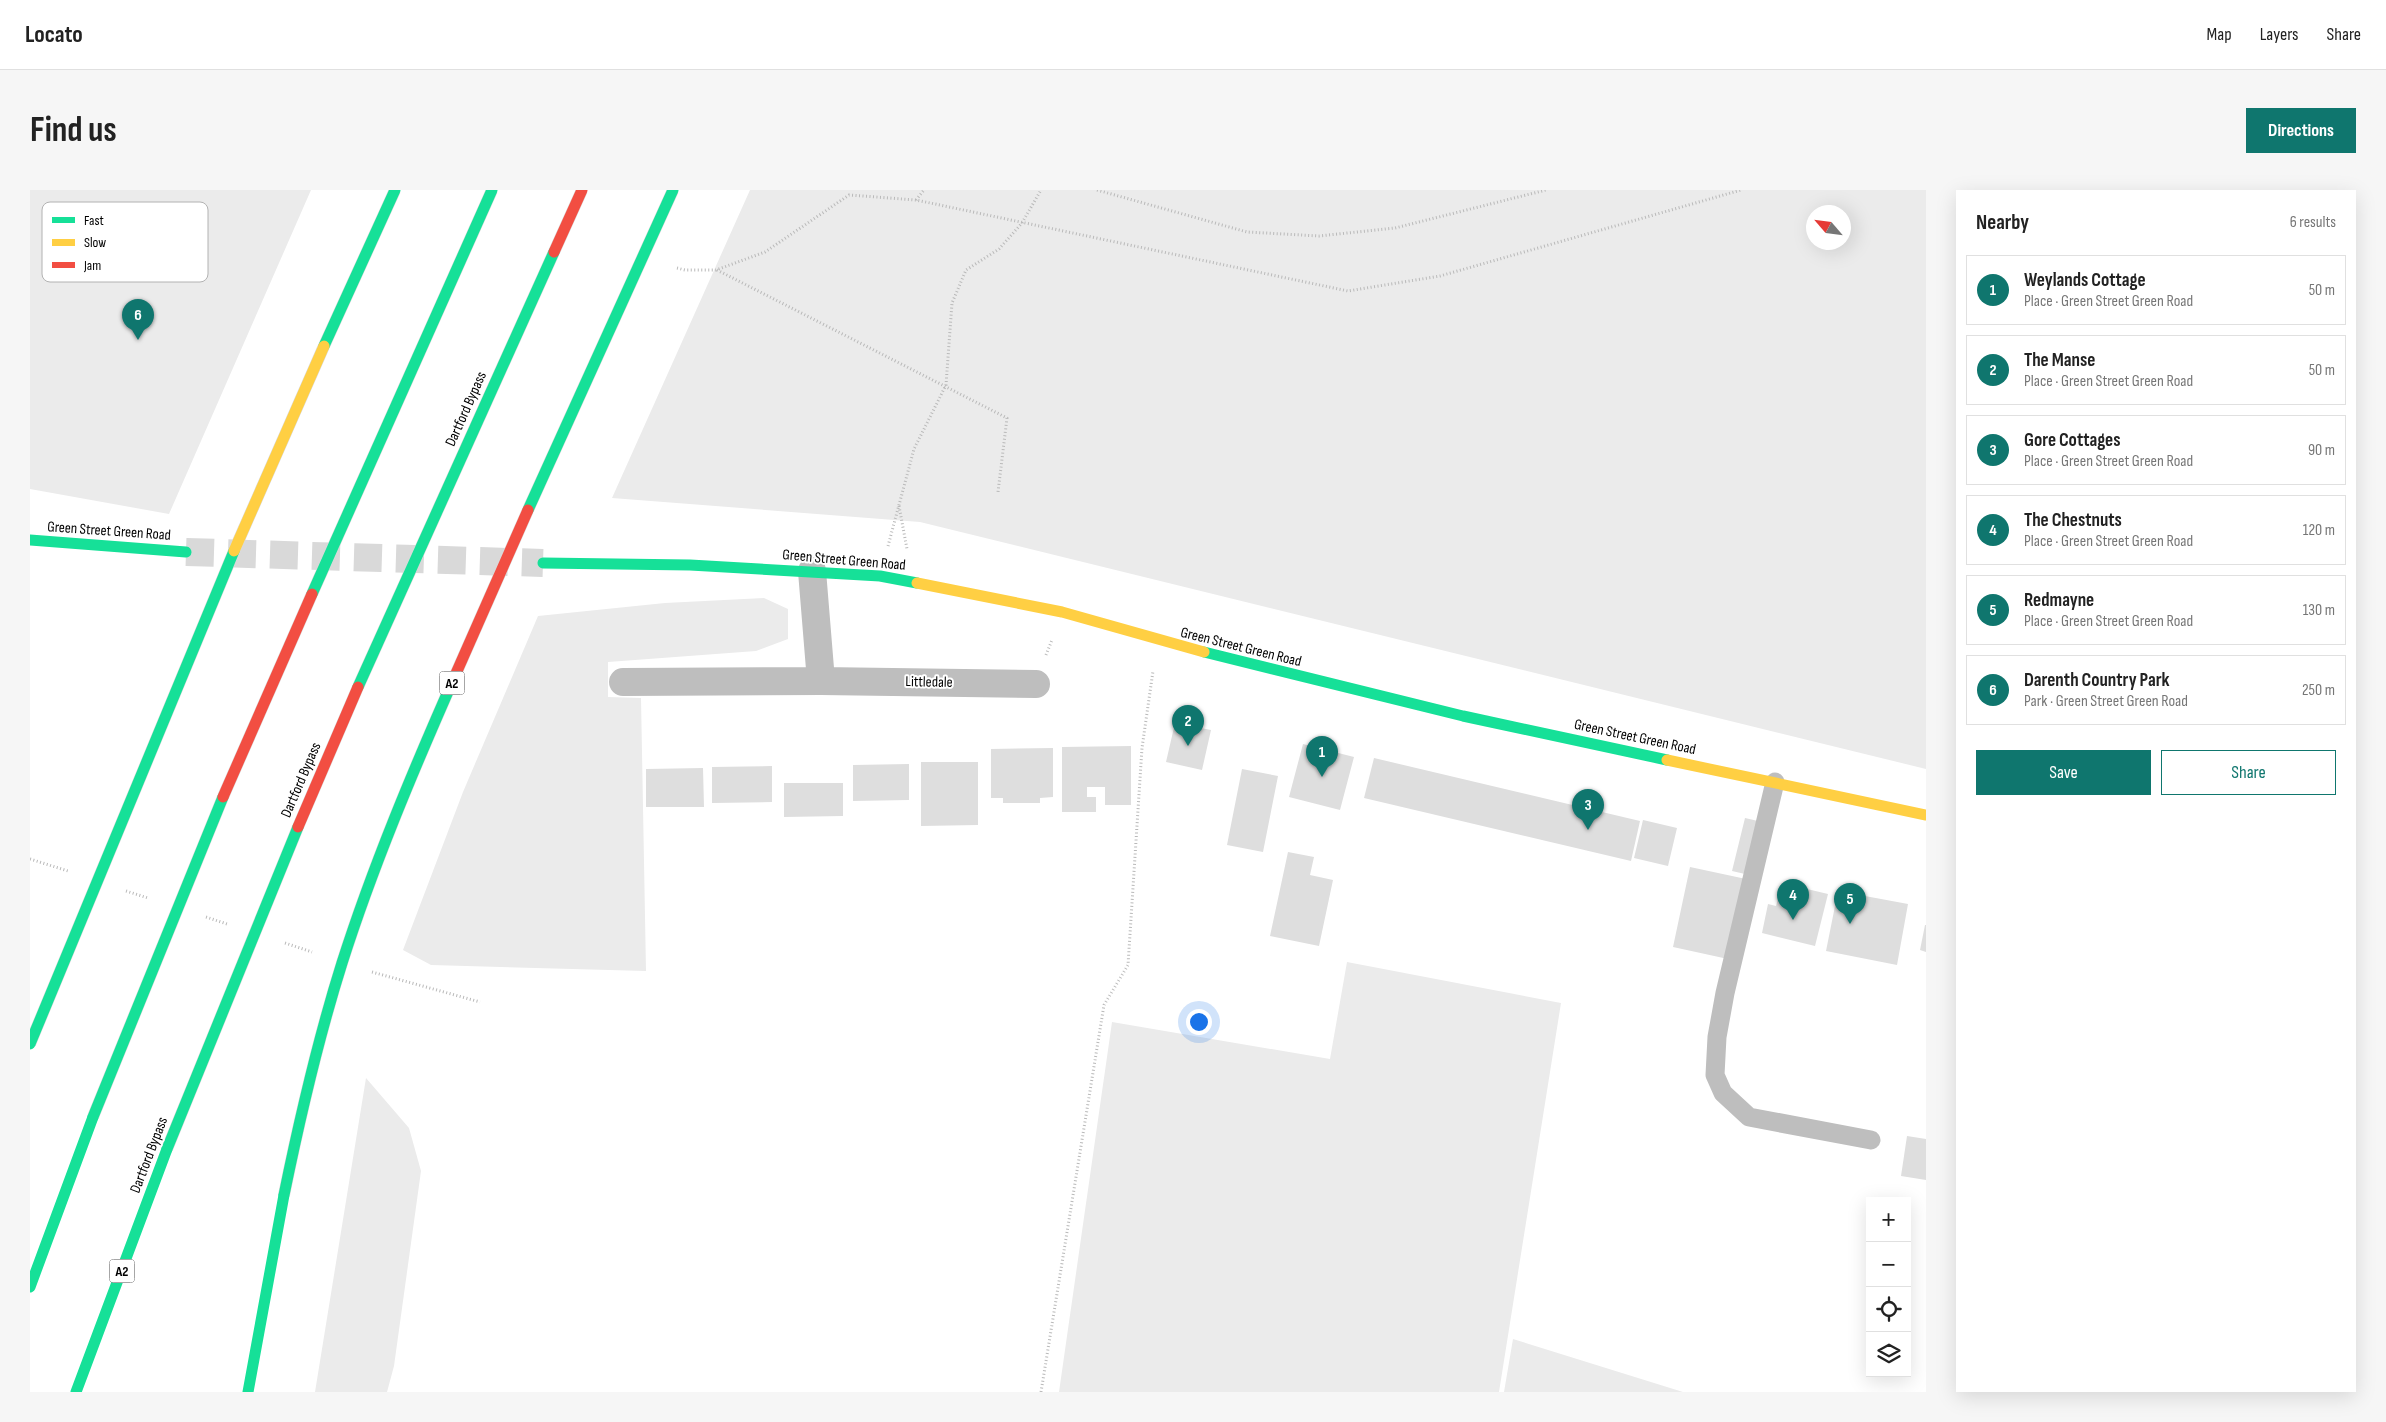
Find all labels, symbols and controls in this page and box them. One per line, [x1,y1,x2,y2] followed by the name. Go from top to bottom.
[25,20,83,49] text: Locato
[2207,24,2232,45] text: Map
[2260,24,2299,45] text: Layers
[2327,24,2361,45] text: Share
[2246,108,2356,153] button: Directions
[30,109,117,152] text: Find us
[42,202,208,282] legend
[1806,205,1851,250] north arrow
[1976,210,2029,235] text: Nearby
[84,212,104,229] text: Fast
[2290,213,2336,232] text: 6 results
[84,234,106,251] text: Slow
[83,257,101,274] text: Jam
[2024,269,2146,292] text: Weylands Cottage
[1990,281,1996,300] text: 1
[2309,281,2335,300] text: 50 m
[2024,292,2193,311] text: Place · Green Street Green Road
[122,299,154,340] pin: 6
[2024,349,2095,372] text: The Manse
[1989,361,1997,380] text: 2
[2309,361,2335,380] text: 50 m
[441,369,491,449] street label: Dartford Bypass
[2024,372,2193,391] text: Place · Green Street Green Road
[2024,429,2121,452] text: Gore Cottages
[1989,441,1997,460] text: 3
[2308,441,2335,460] text: 90 m
[2024,452,2193,471] text: Place · Green Street Green Road
[2024,509,2122,532] text: The Chestnuts
[47,517,171,545] street label: Green Street Green Road
[1989,521,1997,540] text: 4
[2303,521,2335,540] text: 120 m
[2024,532,2193,551] text: Place · Green Street Green Road
[781,545,907,575] street label: Green Street Green Road
[2024,589,2094,612] text: Redmayne
[1989,601,1997,620] text: 5
[2303,601,2335,620] text: 130 m
[2024,612,2193,631] text: Place · Green Street Green Road
[1179,623,1303,671] street label: Green Street Green Road
[2024,669,2170,692] text: Darenth Country Park
[440,672,464,694] road number: A2
[905,672,953,692] street label: Littledale
[1989,681,1997,700] text: 6
[2302,681,2335,700] text: 250 m
[2024,692,2188,711] text: Park · Green Street Green Road
[1172,705,1204,746] pin: 2
[1572,715,1698,759] street label: Green Street Green Road
[1306,736,1338,777] pin: 1
[277,739,325,821] street label: Dartford Bypass
[1976,750,2151,795] button: Save
[2161,750,2336,795] button: Share
[1572,789,1604,830] pin: 3
[1777,879,1809,920] pin: 4
[1834,883,1866,924] pin: 5
[1186,1009,1212,1035] your location
[126,1114,172,1196] street label: Dartford Bypass
[1866,1197,1911,1377] map controls
[1866,1197,1911,1242] button: +
[1866,1242,1911,1287] button: −
[110,1260,134,1282] road number: A2
[1866,1287,1911,1332] button: locate
[1866,1332,1911,1377] button: layers

